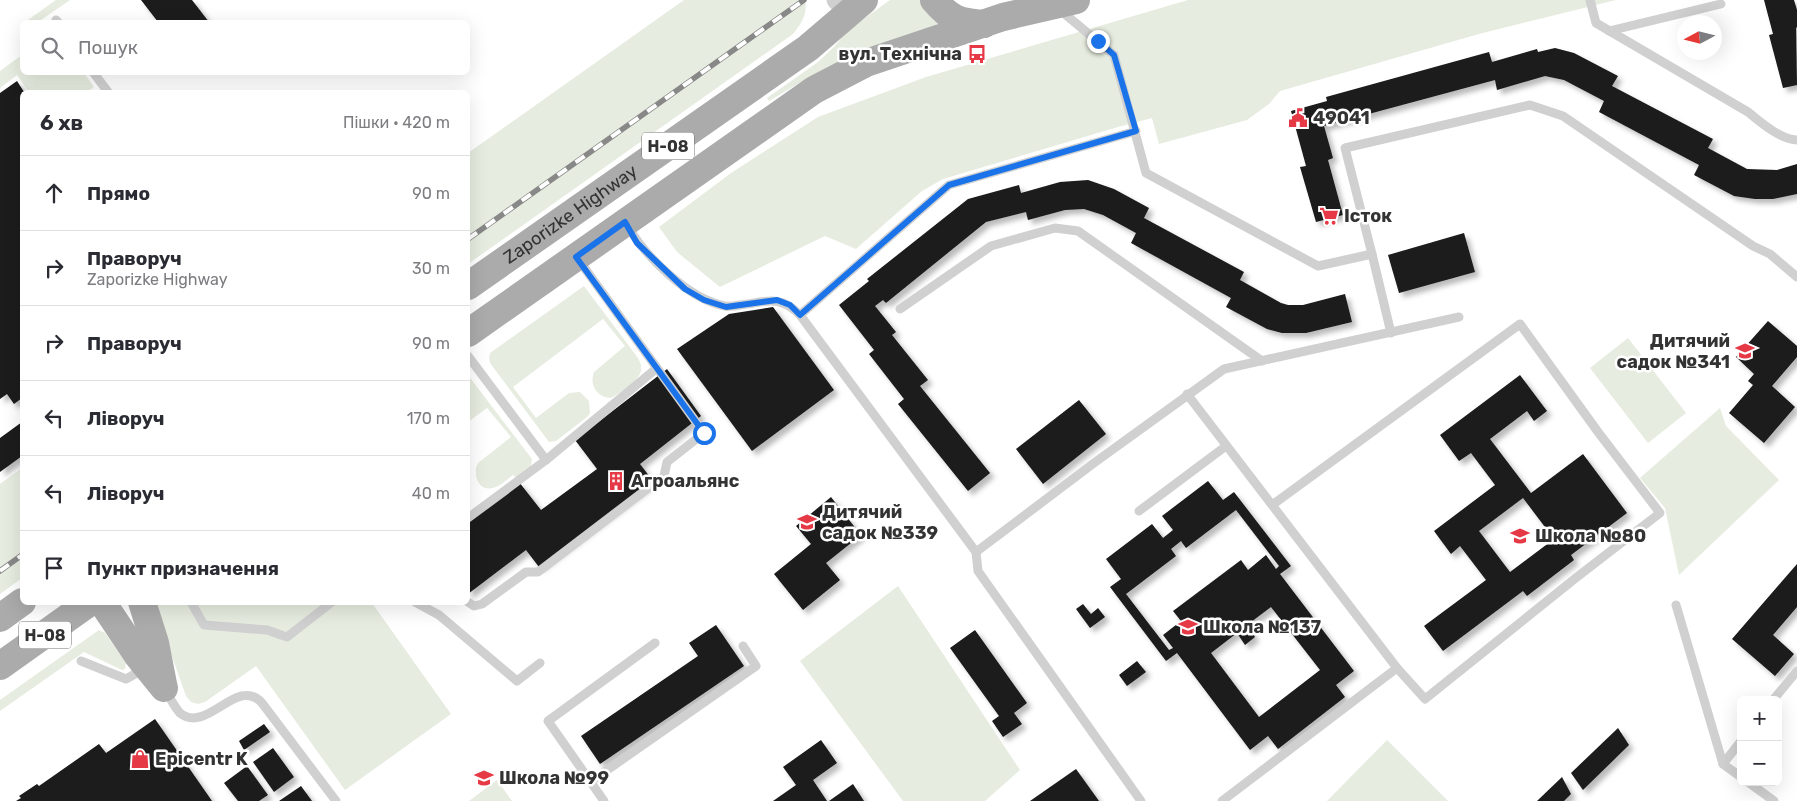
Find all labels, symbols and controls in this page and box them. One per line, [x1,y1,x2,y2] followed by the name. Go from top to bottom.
[1677,15,1722,60] north arrow
[20,20,470,75] search box
[1087,30,1110,53] route end
[38,34,66,62] icon: search
[78,36,138,59] text: Пошук
[839,43,962,65] place label: вул. Технічна
[966,43,988,65] bus stop icon: вул. Технічна
[1287,107,1309,129] public building icon: 49041
[1313,107,1370,129] place label: 49041
[40,110,83,135] text: 6 хв
[343,113,450,132] text: Пішки · 420 m
[642,132,694,160] road number: Н-08
[499,160,642,269] street label: Zaporizke Highway
[40,179,68,207] icon: ahead
[87,182,150,205] text: Прямо
[412,184,450,203] text: 90 m
[1318,205,1340,227] supermarket icon: Істок
[1344,205,1392,227] place label: Істок
[87,247,182,270] text: Праворуч
[40,254,68,282] icon: right
[412,259,450,278] text: 30 m
[87,270,228,289] text: Zaporizke Highway
[40,329,68,357] icon: right
[1617,330,1730,373] place label: Дитячий садок №341
[87,332,182,355] text: Праворуч
[412,334,450,353] text: 90 m
[1734,340,1756,362] school or university icon: Дитячий садок №341
[40,404,68,432] icon: left
[87,407,164,430] text: Ліворуч
[407,409,450,428] text: 170 m
[693,422,716,445] route start
[605,470,627,492] building icon: Агроальянс
[631,470,740,492] place label: Агроальянс
[40,479,68,507] icon: left
[87,482,164,505] text: Ліворуч
[412,484,450,503] text: 40 m
[822,501,938,544] place label: Дитячий садок №339
[796,511,818,533] school or university icon: Дитячий садок №339
[1509,525,1531,547] school or university icon: Школа №80
[1535,525,1646,547] place label: Школа №80
[40,554,68,582] icon: arrive
[87,557,279,580] text: Пункт призначення
[1177,616,1199,638] school or university icon: Школа №137
[1203,616,1321,638] place label: Школа №137
[19,622,71,648] road number: Н-08
[1737,696,1782,786] map controls
[1737,696,1782,741] button: +
[1737,741,1782,786] button: −
[129,748,151,770] shop icon: Epicentr K
[155,748,248,770] place label: Epicentr K
[473,767,495,789] school or university icon: Школа №99
[499,767,609,789] place label: Школа №99

